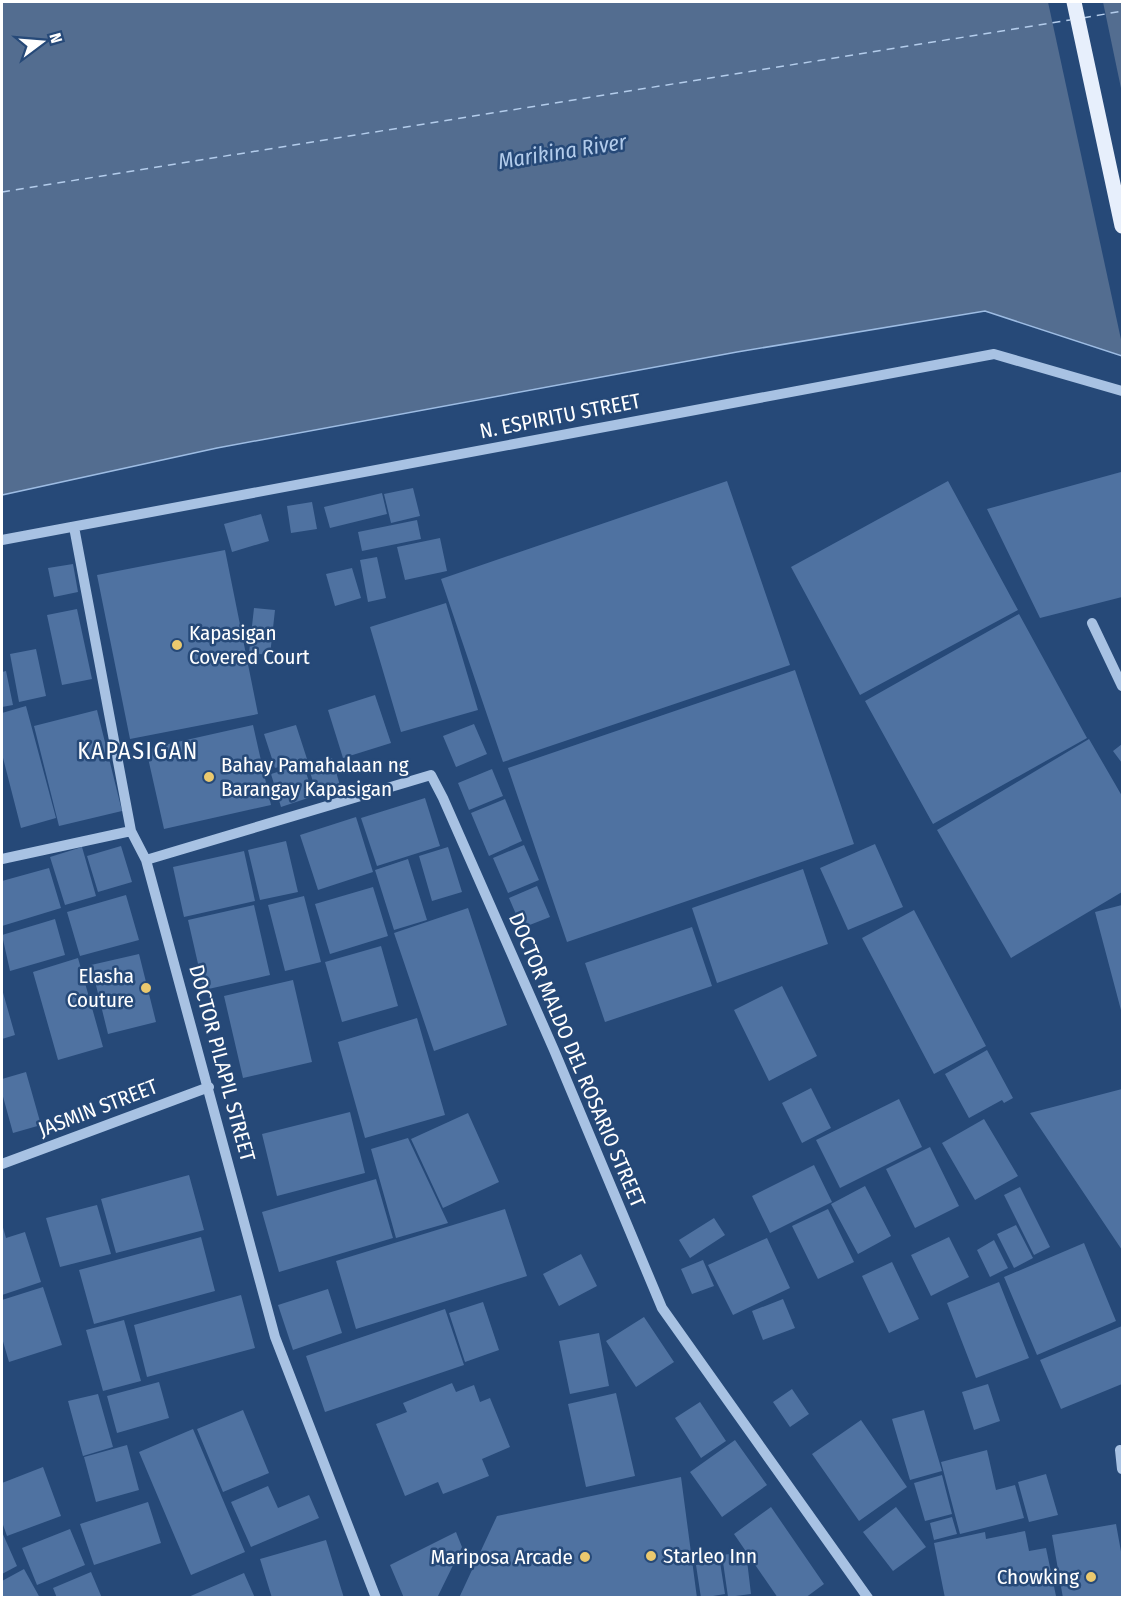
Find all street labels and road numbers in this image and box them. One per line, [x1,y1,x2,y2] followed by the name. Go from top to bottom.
[477,388,643,444] street label: N. ESPIRITU STREET
[503,909,651,1212] street label: DOCTOR MALDO DEL ROSARIO STREET
[183,962,261,1164] street label: DOCTOR PILAPIL STREET
[35,1073,162,1143] street label: JASMIN STREET

